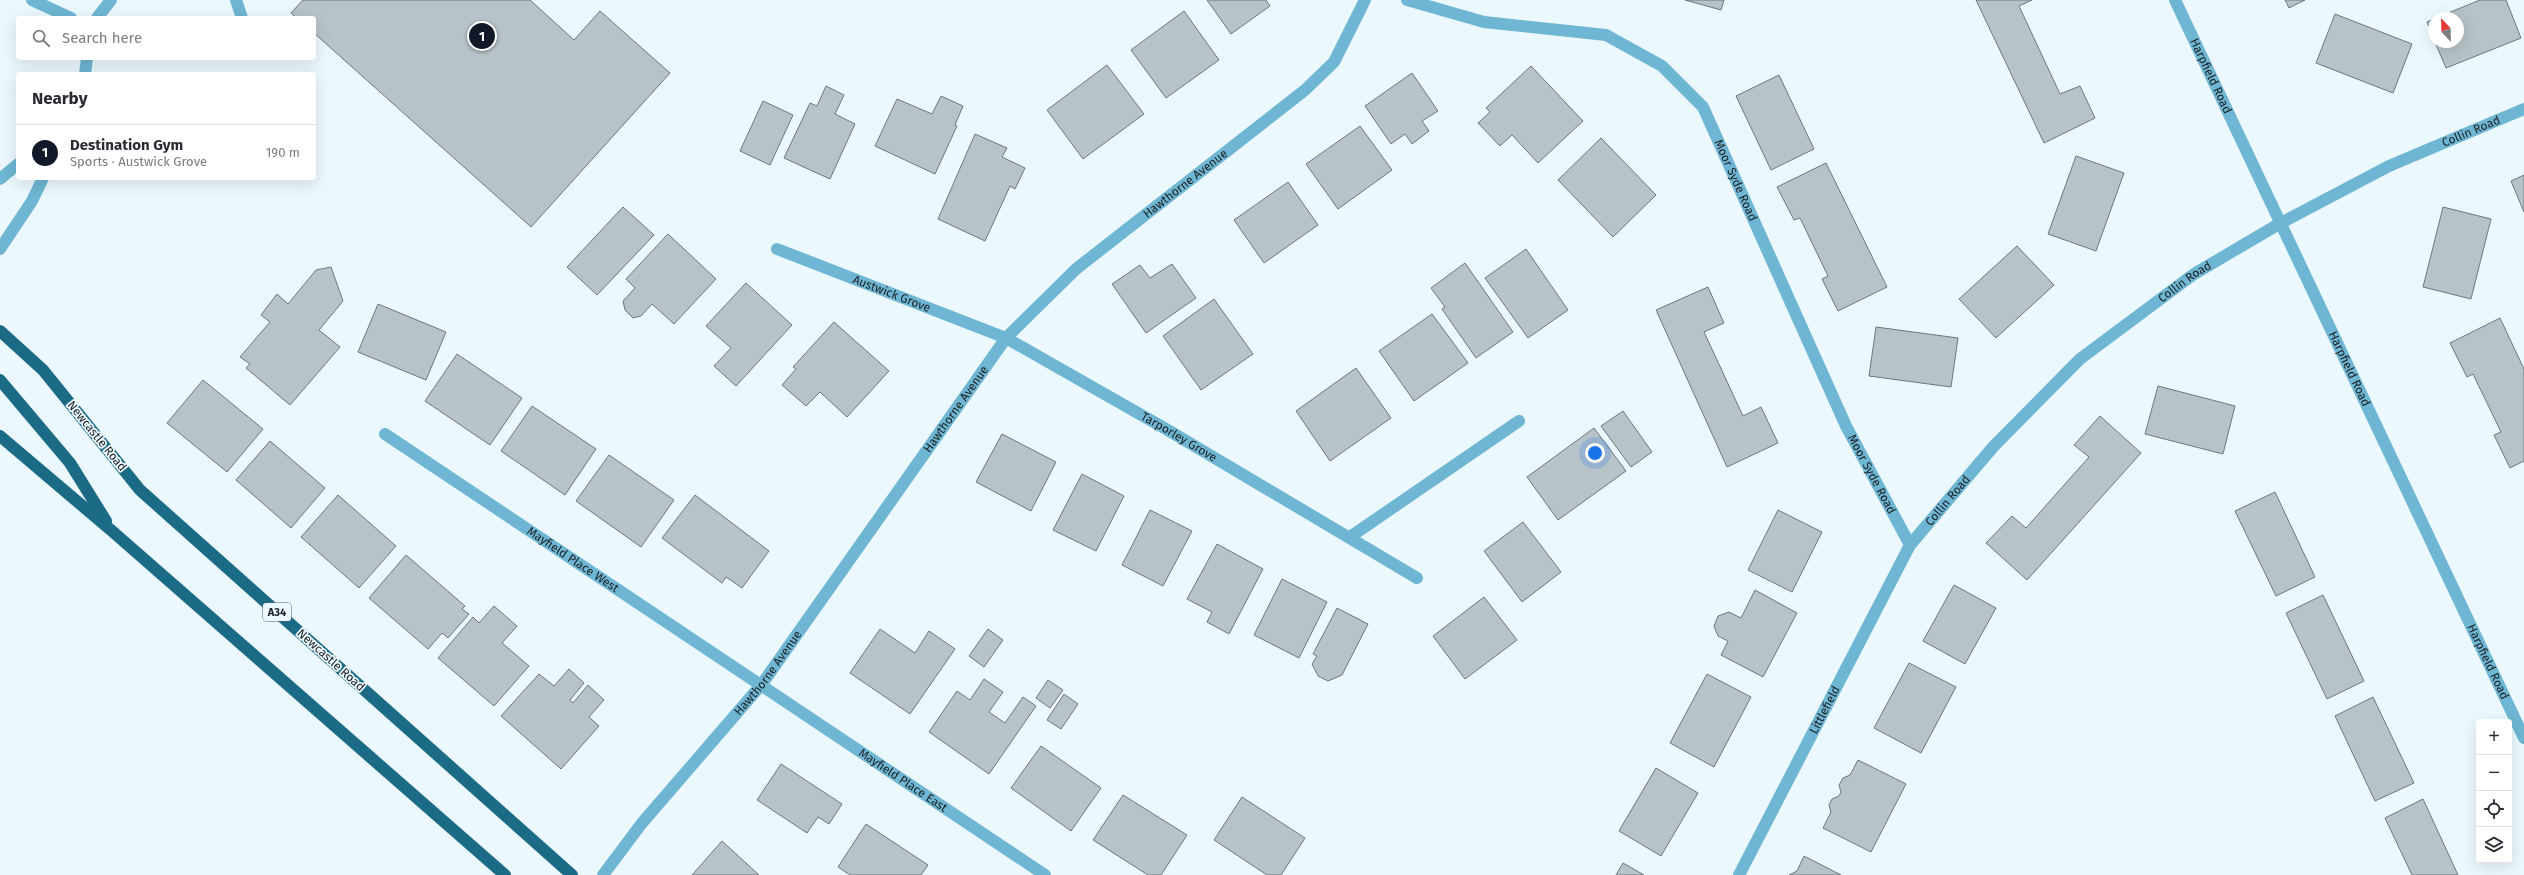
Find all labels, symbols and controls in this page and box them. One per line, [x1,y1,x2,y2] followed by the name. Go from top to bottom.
[2428,12,2464,48] north arrow
[16,16,316,60] search box
[469,21,495,51] pin: 1
[30,27,52,49] icon: search
[62,29,142,47] text: Search here
[2187,36,2235,116] street label: Harpfield Road
[32,88,87,109] text: Nearby
[2440,113,2502,150] street label: Collin Road
[70,136,183,154] text: Destination Gym
[1711,137,1760,223] street label: Moor Syde Road
[42,145,48,160] text: 1
[266,145,300,160] text: 190 m
[1140,146,1230,221] street label: Hawthorne Avenue
[70,154,207,169] text: Sports · Austwick Grove
[2155,258,2214,305] street label: Collin Road
[851,272,932,315] street label: Austwick Grove
[2326,329,2373,409] street label: Harpfield Road
[920,363,991,455] street label: Hawthorne Avenue
[64,398,130,474] street label: Newcastle Road
[1138,409,1220,465] street label: Tarporley Grove
[1845,432,1899,516] street label: Moor Syde Road
[1585,443,1605,463] your location
[1922,472,1973,529] street label: Collin Road
[524,524,622,596] street label: Mayfield Place West
[263,603,291,621] road number: A34
[2464,622,2512,702] street label: Harpfield Road
[294,626,368,694] street label: Newcastle Road
[731,628,805,718] street label: Hawthorne Avenue
[1806,684,1843,736] street label: Littlefield
[2476,719,2512,863] map controls
[2476,719,2512,755] button: +
[856,746,951,815] street label: Mayfield Place East
[2476,755,2512,791] button: −
[2476,791,2512,827] button: locate
[2476,827,2512,863] button: layers

